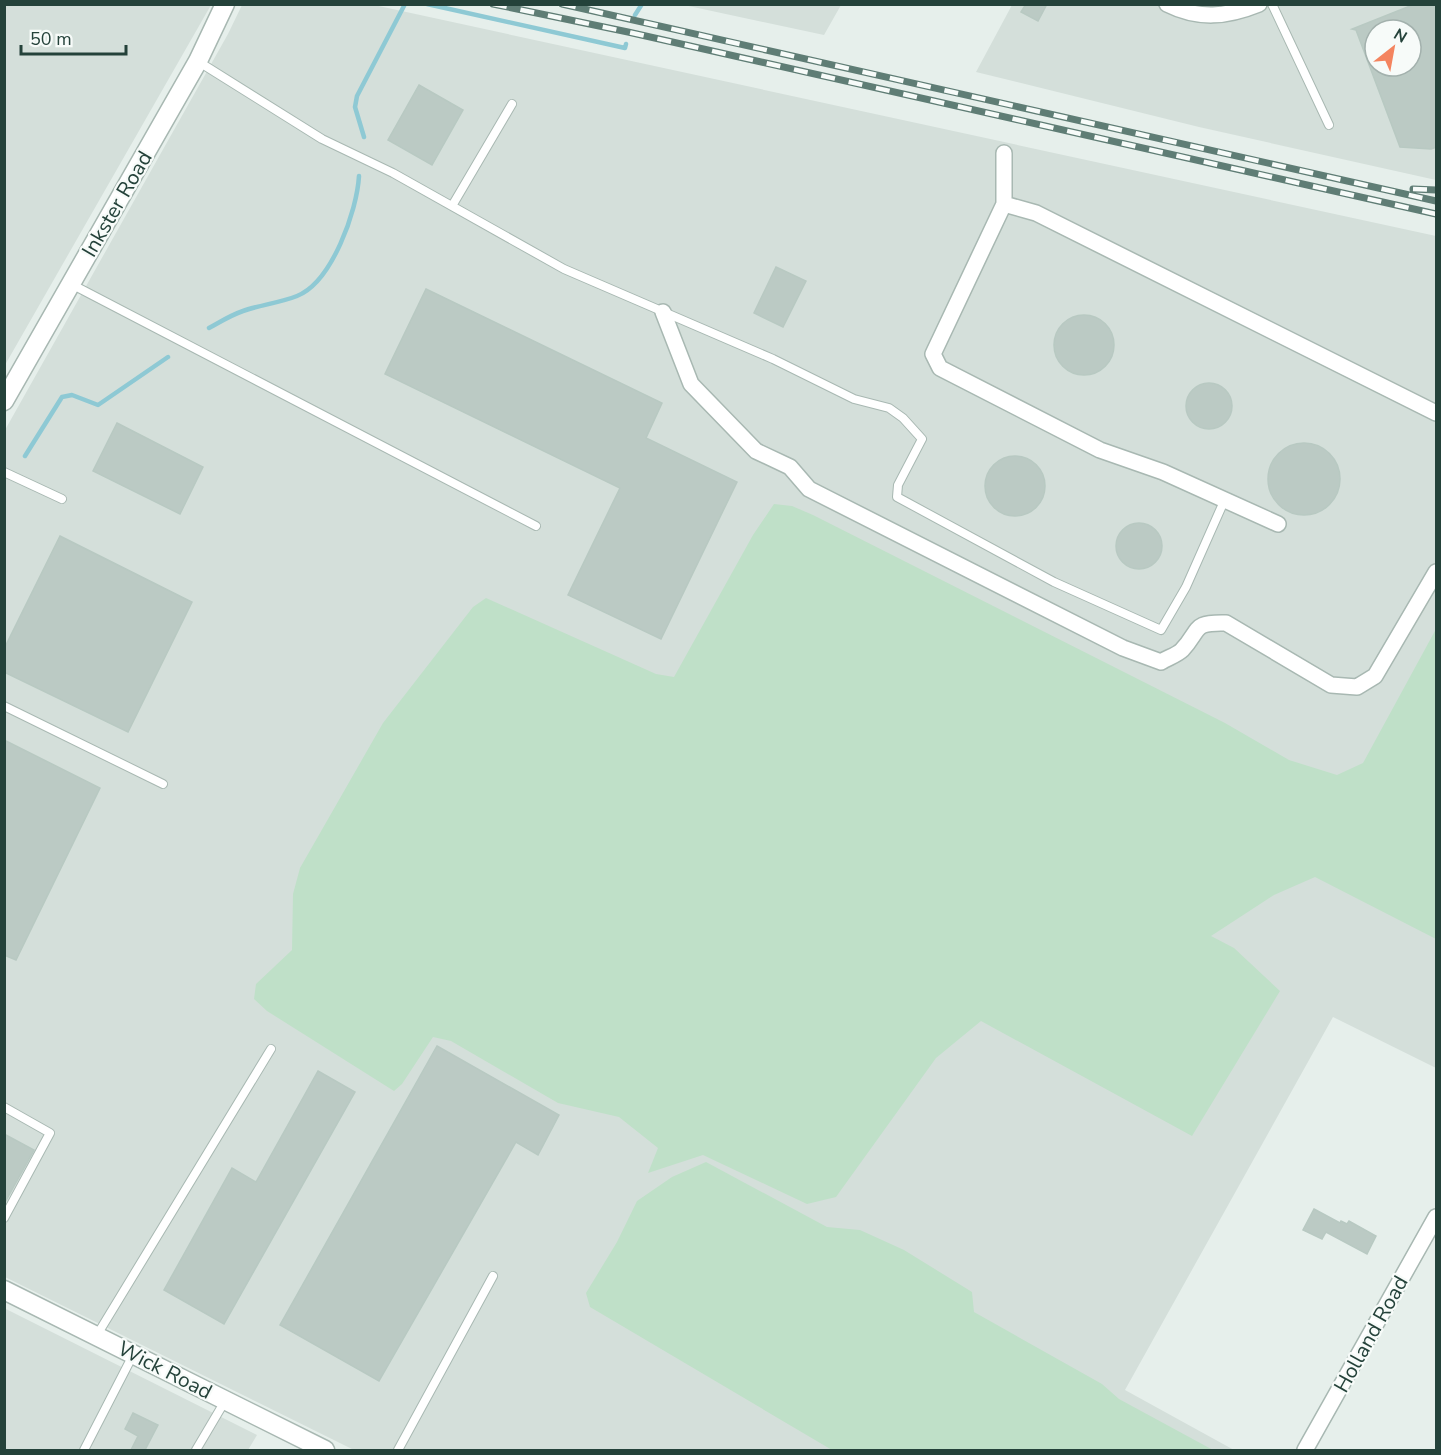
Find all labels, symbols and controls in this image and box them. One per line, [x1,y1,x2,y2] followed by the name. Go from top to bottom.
[21,18,126,56] scale bar
[1363,18,1423,78] north arrow
[1389,23,1411,49] text: N
[30,27,72,51] text: 50 m
[75,146,159,262] street label: Inkster Road
[1327,1271,1415,1397] street label: Holland Road
[113,1334,217,1406] street label: Wick Road

